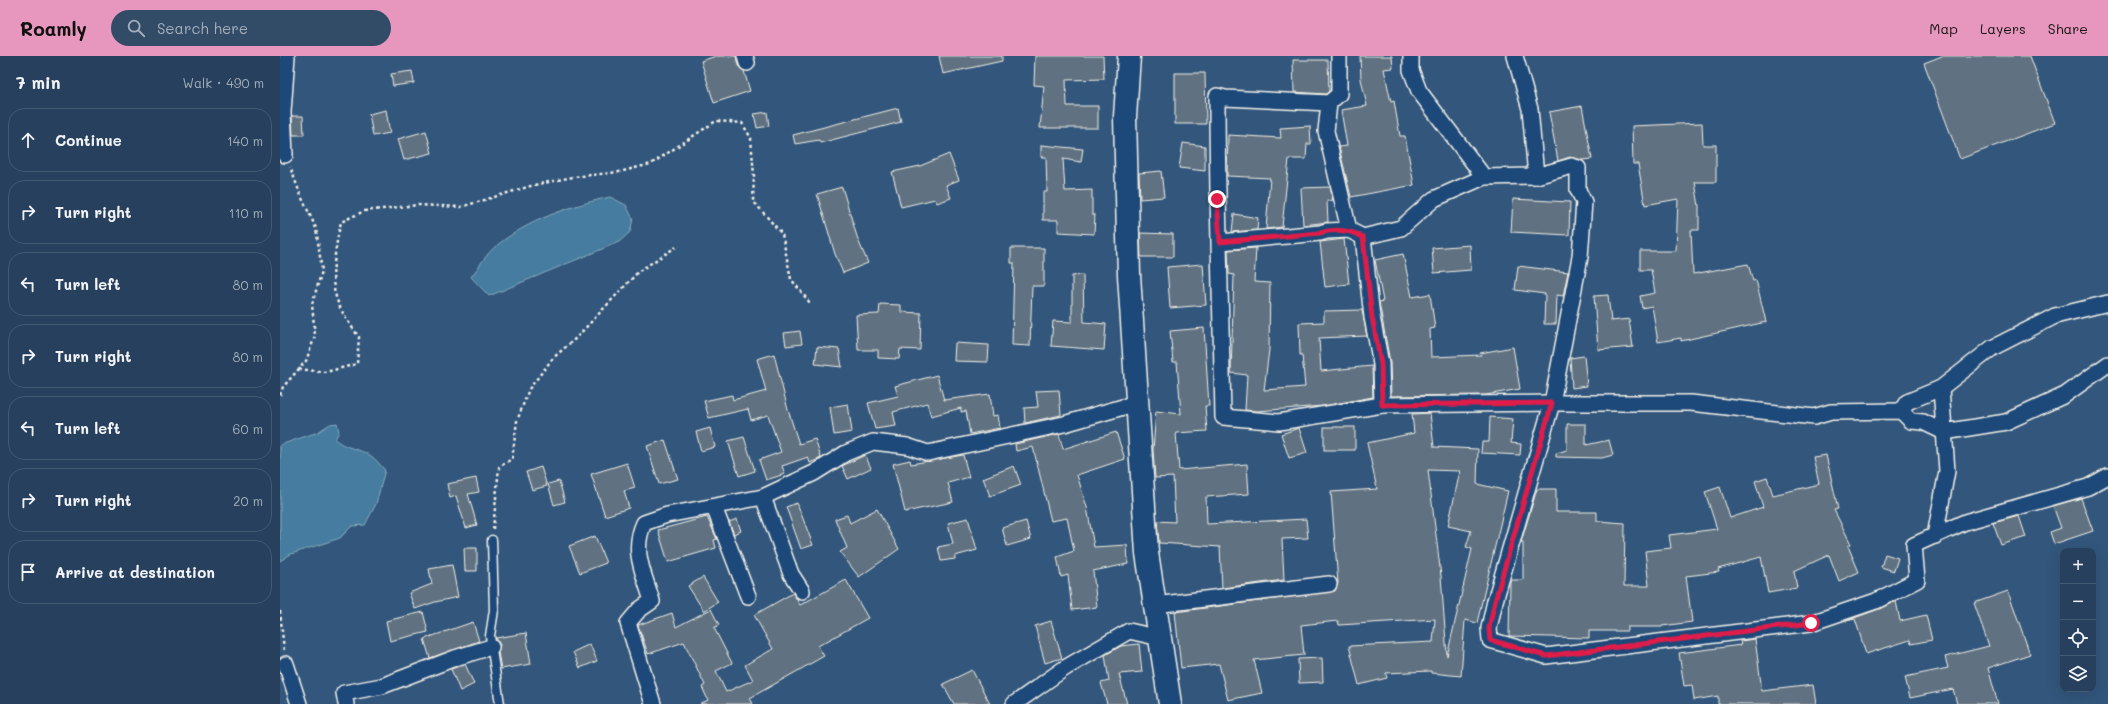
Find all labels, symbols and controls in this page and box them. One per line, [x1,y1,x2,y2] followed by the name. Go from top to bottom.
[111,10,391,46] search box
[20,16,87,41] text: Roamly
[125,17,147,39] icon: search
[157,18,248,38] text: Search here
[1929,19,1958,38] text: Map
[1980,19,2026,38] text: Layers
[2048,19,2088,38] text: Share
[16,71,61,93] text: 7 min
[182,74,264,91] text: Walk · 490 m
[17,129,39,151] icon: ahead
[55,130,122,150] text: Continue
[227,132,263,149] text: 140 m
[1208,190,1226,208] route end
[17,201,39,223] icon: right
[55,202,132,222] text: Turn right
[229,204,263,221] text: 110 m
[17,273,39,295] icon: left
[55,274,120,294] text: Turn left
[233,276,263,293] text: 80 m
[17,345,39,367] icon: right
[55,346,132,366] text: Turn right
[233,348,263,365] text: 80 m
[17,417,39,439] icon: left
[55,418,120,438] text: Turn left
[233,420,263,437] text: 60 m
[17,489,39,511] icon: right
[55,490,132,510] text: Turn right
[233,492,263,509] text: 20 m
[2060,548,2096,692] map controls
[2060,548,2096,584] button: +
[17,561,39,583] icon: arrive
[55,562,215,582] text: Arrive at destination
[2060,584,2096,620] button: −
[1802,614,1820,632] route start
[2060,620,2096,656] button: locate
[2060,656,2096,692] button: layers

